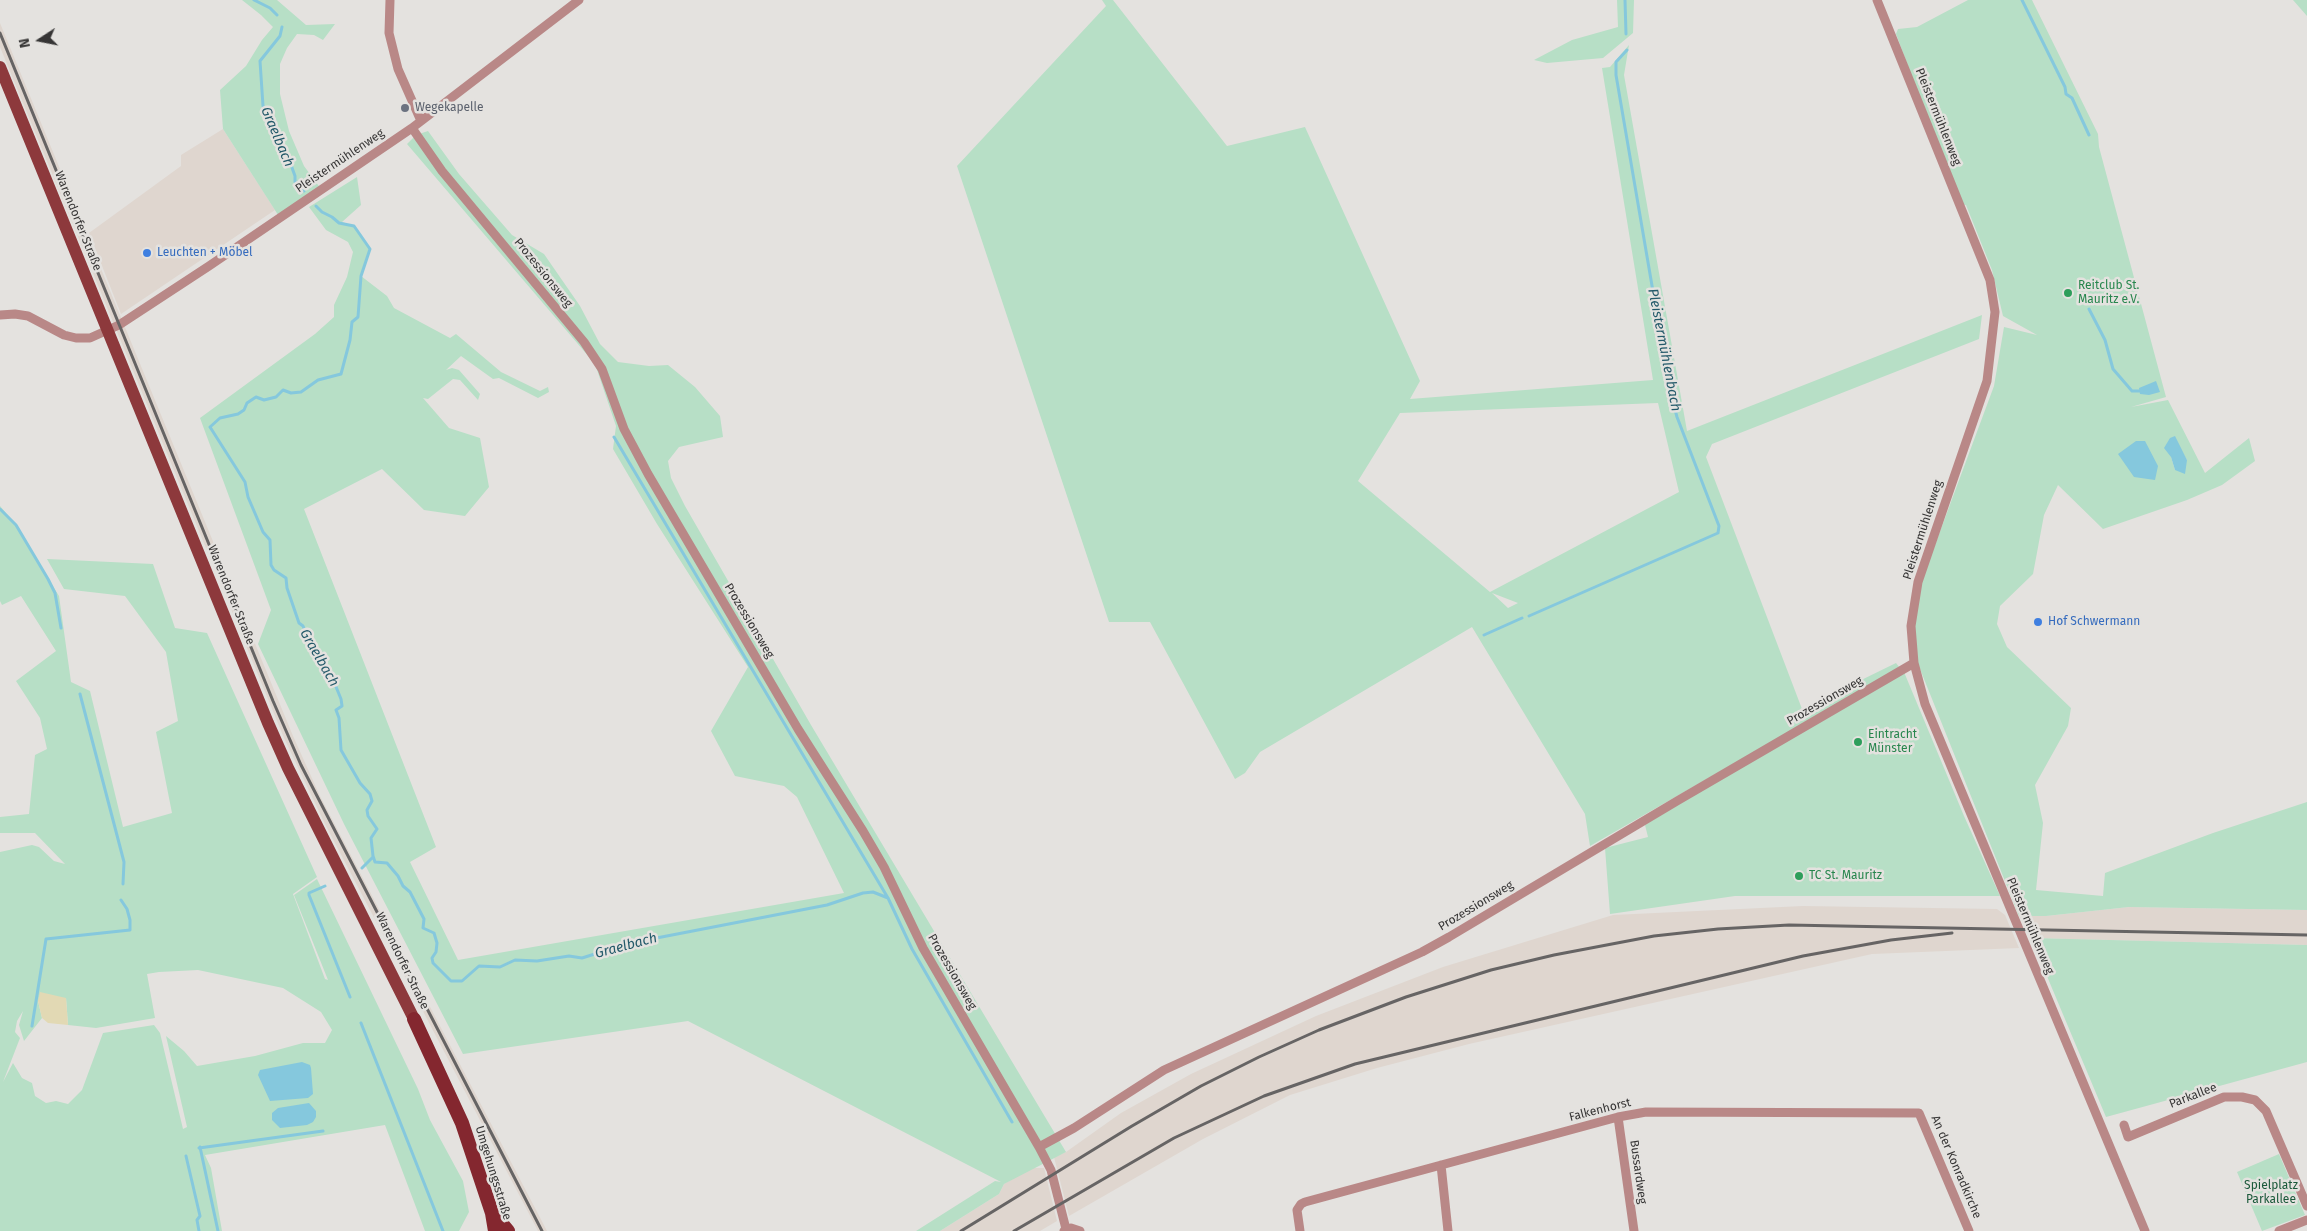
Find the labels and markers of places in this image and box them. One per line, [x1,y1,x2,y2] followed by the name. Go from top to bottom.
[415,101,484,115] place label: Wegekapelle
[399,102,411,114] marker: Wegekapelle
[157,246,253,260] place label: Leuchten + Möbel
[141,247,153,259] marker: Leuchten + Möbel
[2078,279,2139,307] place label: Reitclub St. Mauritz e.V.
[2062,287,2074,299] marker: Reitclub St. Mauritz e.V.
[2048,615,2140,629] place label: Hof Schwermann
[2032,616,2044,628] marker: Hof Schwermann
[1868,728,1917,756] place label: Eintracht Münster
[1852,736,1864,748] marker: Eintracht Münster
[1809,869,1882,883] place label: TC St. Mauritz
[1793,870,1805,882] marker: TC St. Mauritz

